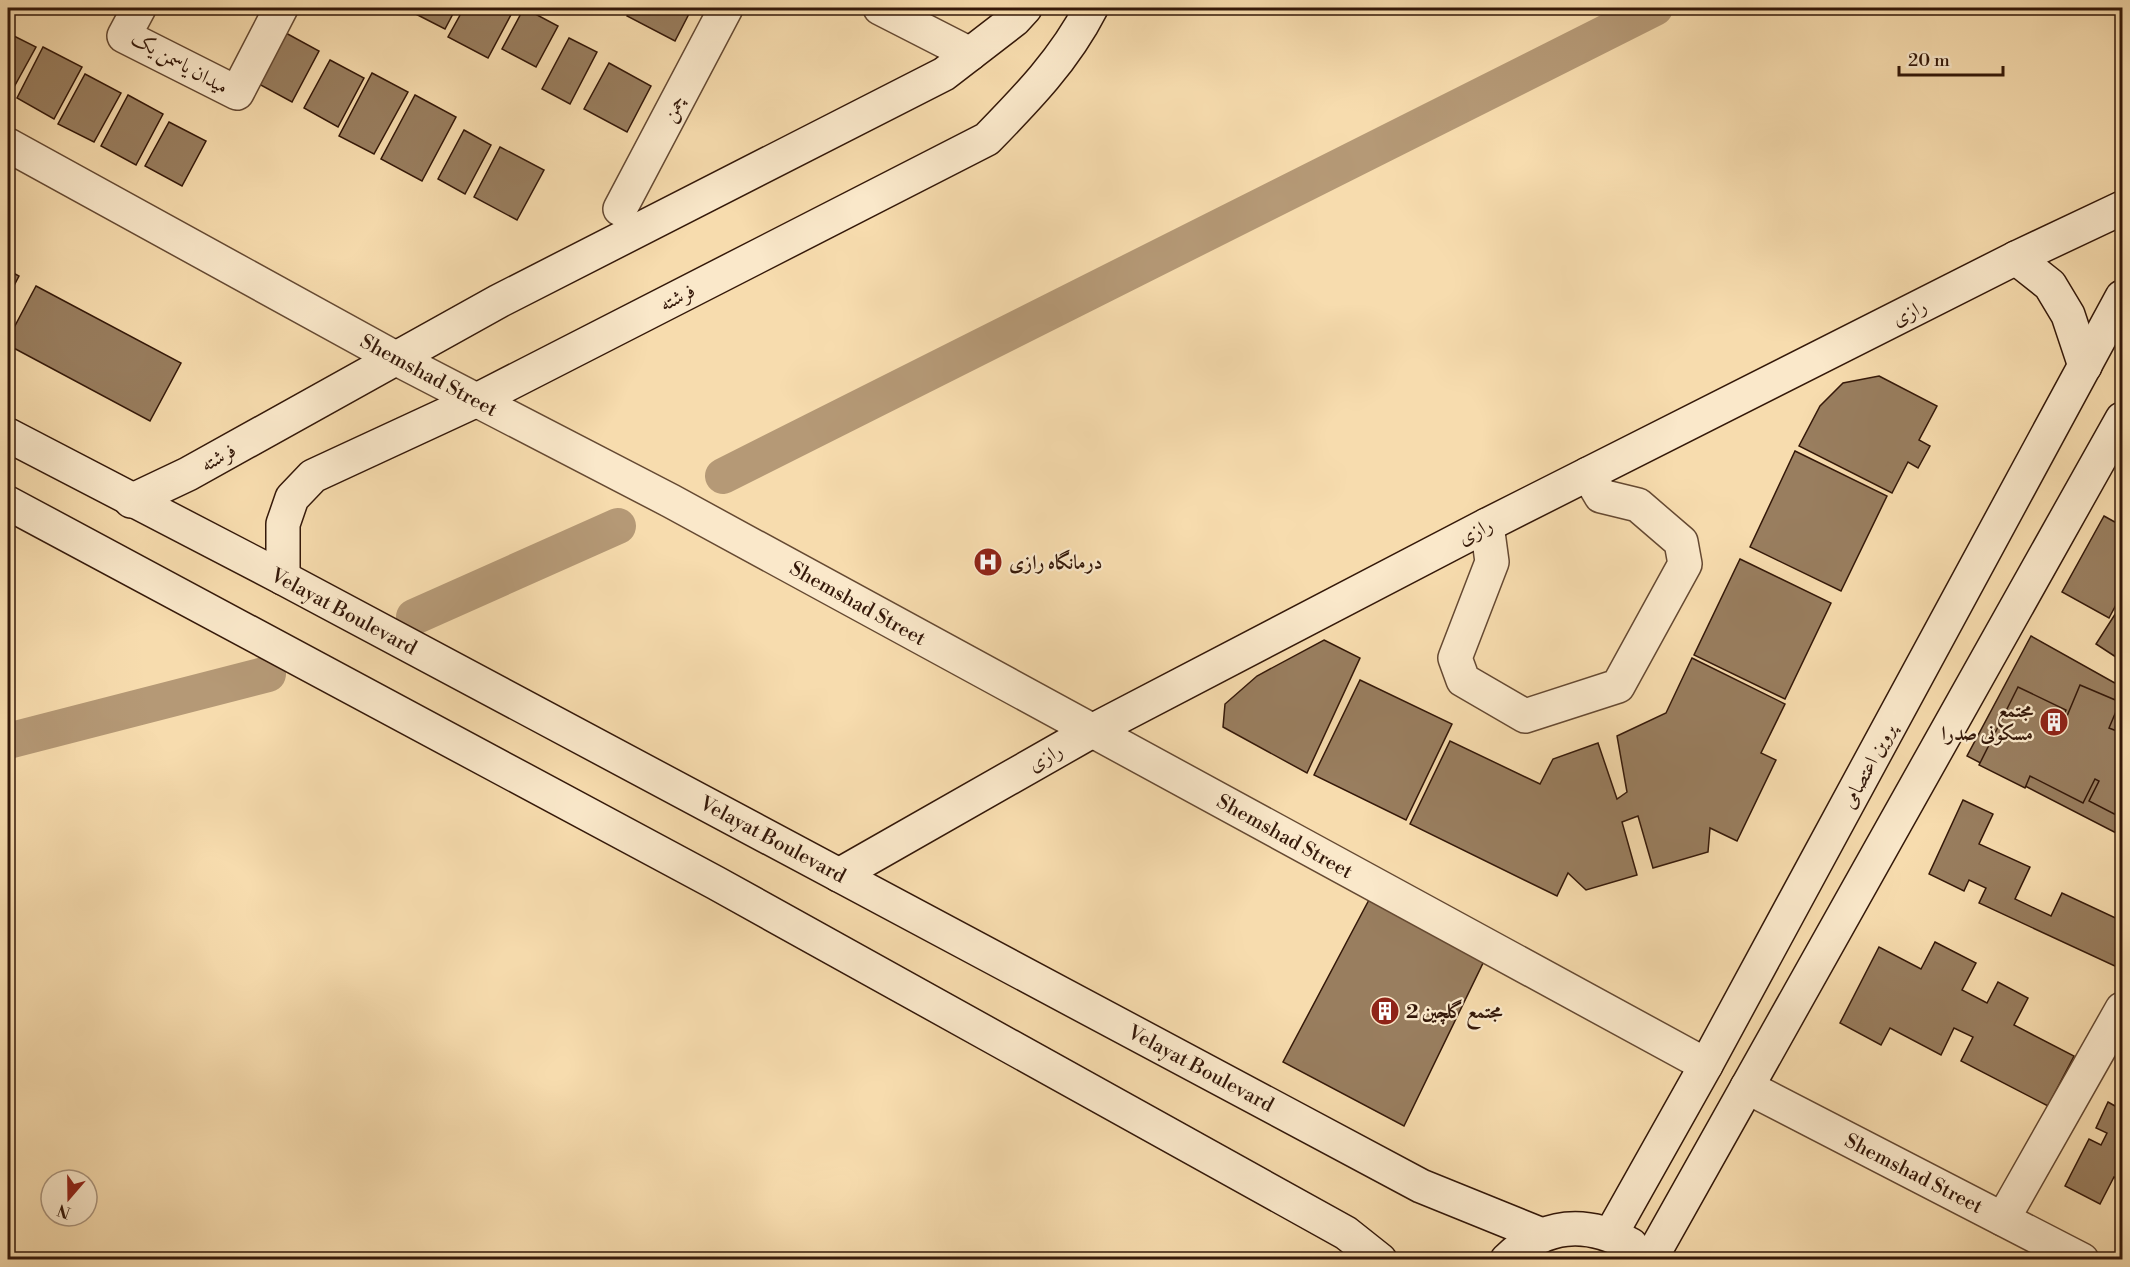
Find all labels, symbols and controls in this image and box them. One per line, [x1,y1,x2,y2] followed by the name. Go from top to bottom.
[126,26,232,100] street label: میدان یاسمن یک
[1899,39,2002,77] scale bar
[1908,49,1950,72] text: 20 m
[657,91,692,126] street label: چمن
[656,279,700,318] street label: فرشته
[1888,294,1931,333] street label: رازی
[355,330,501,423] street label: Shemshad Street
[197,439,241,478] street label: فرشته
[1454,513,1497,552] street label: رازی
[972,546,1004,578] hospital icon: درمانگاه رازی
[1009,549,1103,576] place label: درمانگاه رازی
[785,557,930,652] street label: Shemshad Street
[265,563,421,662] street label: Velayat Boulevard
[1942,699,2034,747] place label: مجتمع مسکونی صدرا
[2038,706,2070,738] building icon: مجتمع مسکونی صدرا
[1837,718,1903,813] street label: پروین اعتصامی
[1024,739,1067,778] street label: رازی
[1212,790,1357,885] street label: Shemshad Street
[694,791,850,890] street label: Velayat Boulevard
[1369,995,1401,1027] building icon: مجتمع گلچین 2
[1406,999,1503,1030] place label: مجتمع گلچین 2
[1122,1020,1278,1119] street label: Velayat Boulevard
[1840,1129,1987,1220] street label: Shemshad Street
[39,1168,99,1228] north arrow
[55,1199,74,1223] text: N

